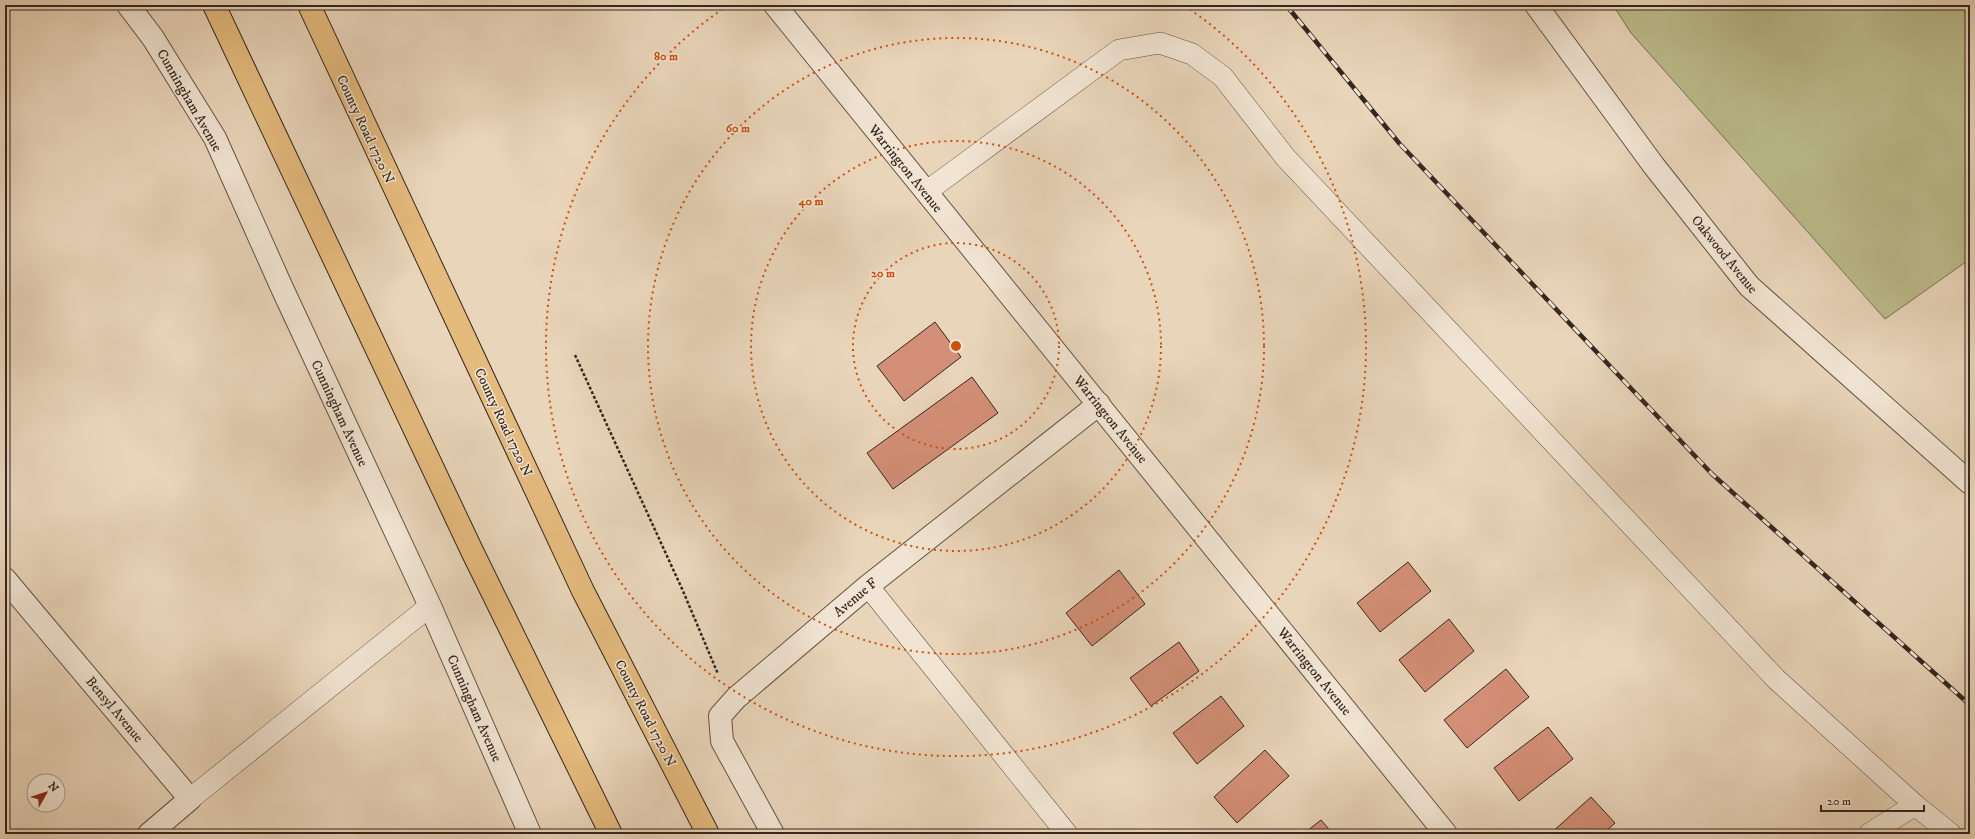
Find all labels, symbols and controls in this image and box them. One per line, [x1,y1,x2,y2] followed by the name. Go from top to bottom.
[152,46,226,155] street label: Cunningham Avenue
[654,49,678,64] text: 80 m
[332,72,398,187] street label: County Road 1720 N
[864,120,946,216] street label: Warrington Avenue
[726,121,750,136] text: 60 m
[798,194,823,209] text: 40 m
[1687,212,1761,298] street label: Oakwood Avenue
[871,266,895,281] text: 20 m
[949,339,963,353] centre of rings
[307,357,372,470] street label: Cunningham Avenue
[470,365,536,480] street label: County Road 1720 N
[1069,371,1151,467] street label: Warrington Avenue
[830,574,882,621] street label: Avenue F
[1273,623,1355,719] street label: Warrington Avenue
[442,652,506,765] street label: Cunningham Avenue
[610,657,680,770] street label: County Road 1720 N
[81,673,147,746] street label: Bensyl Avenue
[26,773,66,813] north arrow
[45,779,61,795] text: N
[1821,787,1924,813] scale bar
[1827,794,1851,809] text: 20 m

